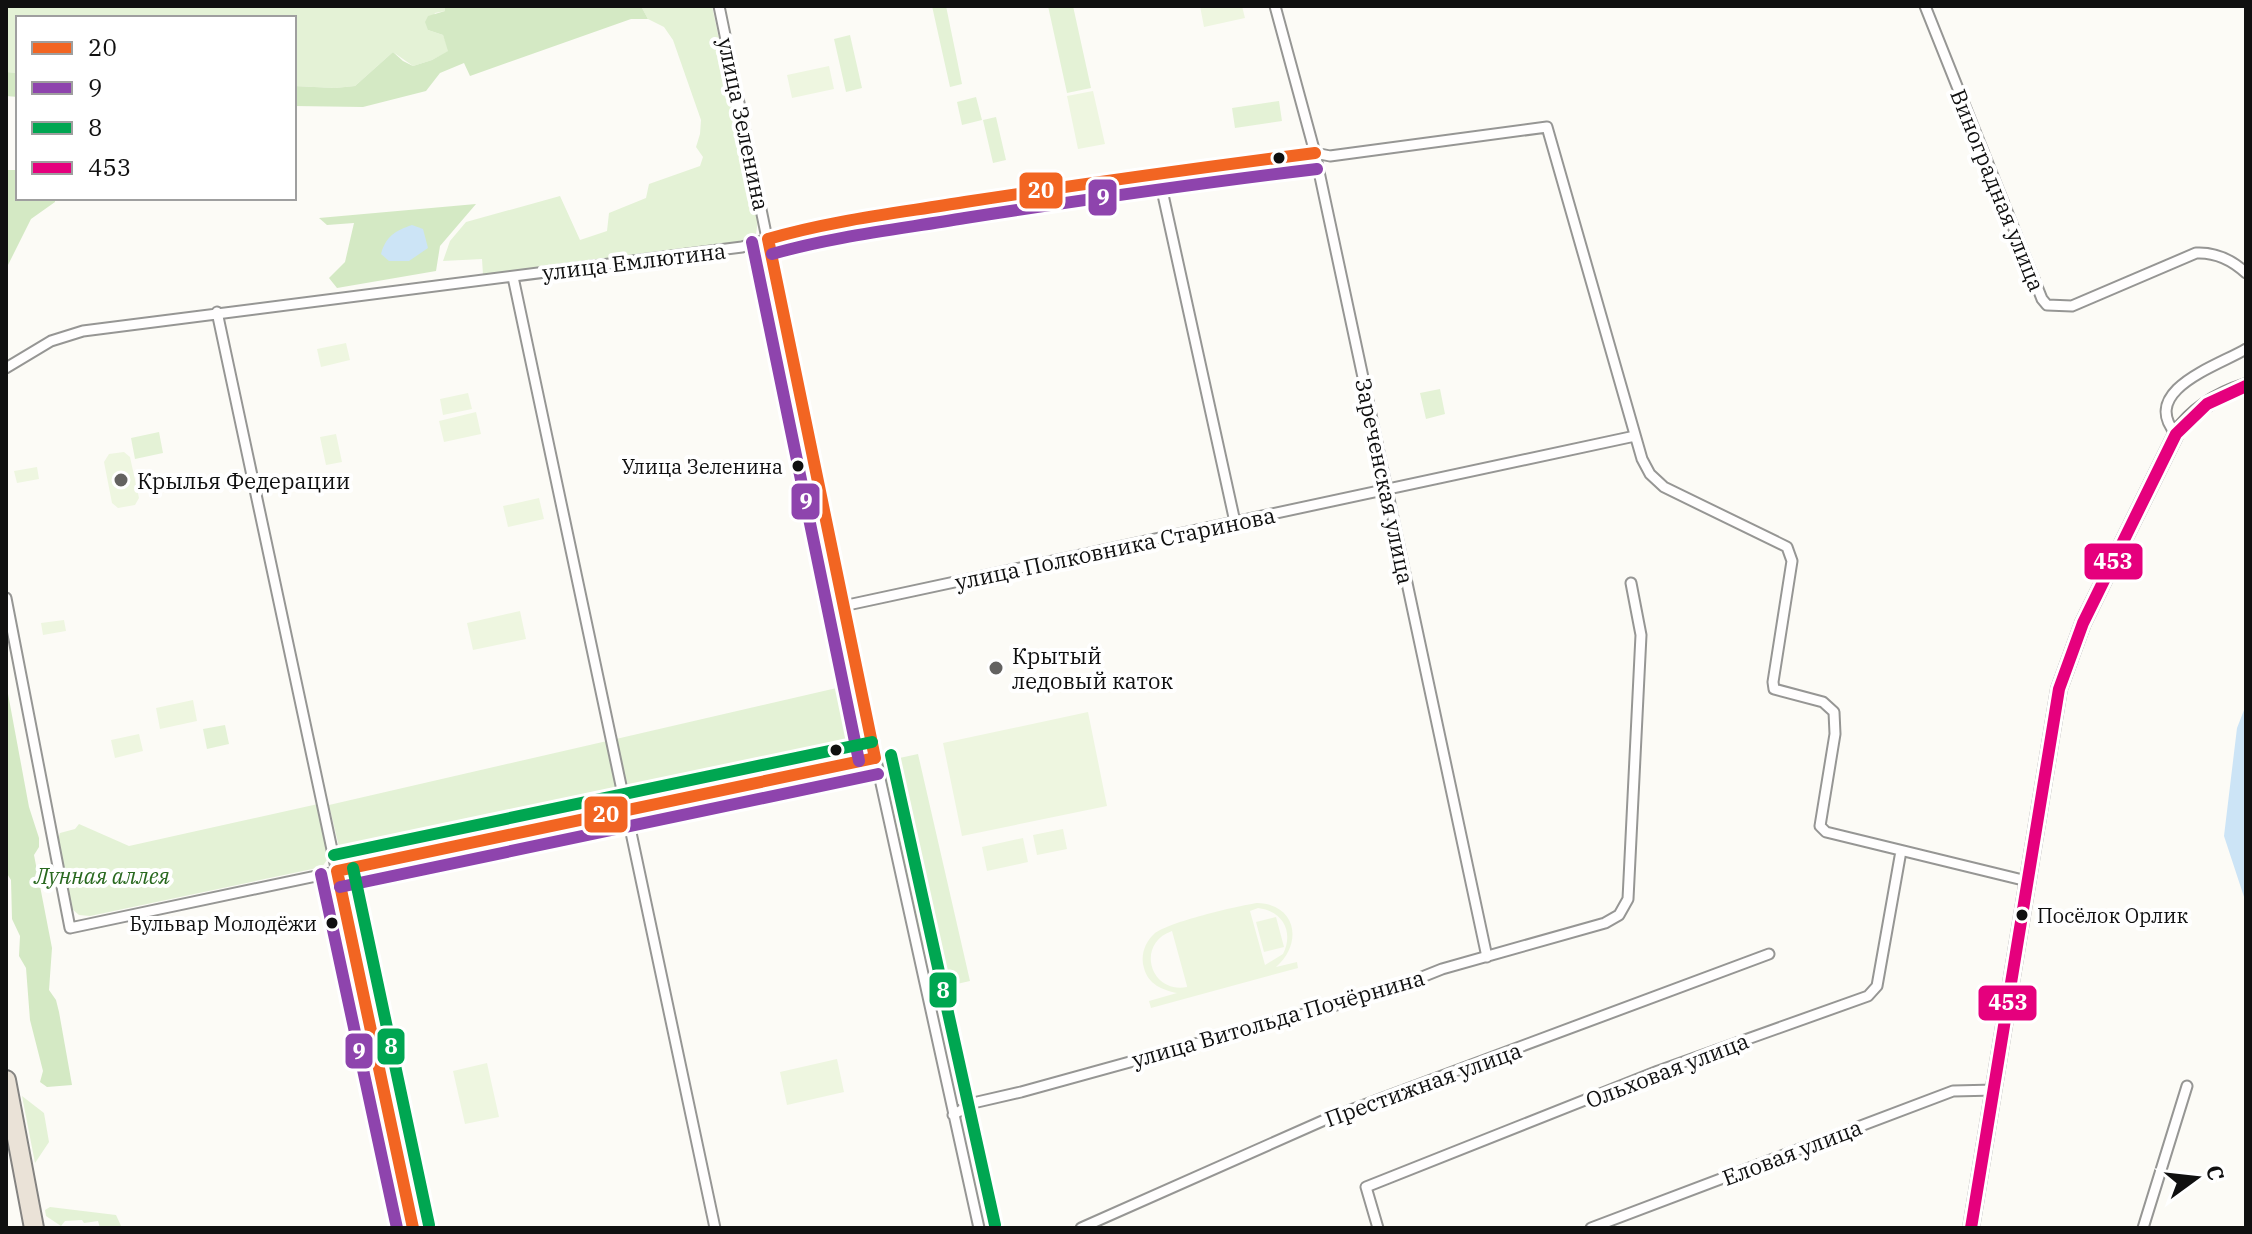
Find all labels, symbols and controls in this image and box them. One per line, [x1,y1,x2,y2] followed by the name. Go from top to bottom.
[16,16,296,200] legend
[88,31,117,63] text: 20
[712,35,776,213] street label: улица Зеленина
[88,71,102,103] text: 9
[1944,85,2052,295] street label: Виноградная улица
[88,111,102,143] text: 8
[1271,150,1287,166] unlabelled marker
[88,151,131,183] text: 453
[1018,171,1064,210] line badge: 20
[1028,175,1054,204] text: 20
[1087,178,1118,217] line badge: 9
[1096,182,1110,211] text: 9
[541,235,727,287] street label: улица Емлютина
[1349,375,1421,587] street label: Зареченская улица
[622,453,783,480] place label: Улица Зеленина
[790,458,806,474] marker: Улица Зеленина
[137,466,350,495] place label: Крылья Федерации
[112,471,130,489] marker: Крылья Федерации
[790,482,821,521] line badge: 9
[799,486,813,515] text: 9
[952,500,1278,596] street label: улица Полковника Старинова
[2083,542,2144,581] line badge: 453
[2093,546,2133,575] text: 453
[1012,641,1173,695] place label: Крытый ледовый каток
[987,659,1005,677] marker: Крытый ледовый каток
[828,742,844,758] unlabelled marker
[583,795,629,834] line badge: 20
[593,799,619,828] text: 20
[33,861,170,890] park label: Лунная аллея
[2037,902,2189,929] place label: Посёлок Орлик
[2014,907,2030,923] marker: Посёлок Орлик
[130,910,317,937] place label: Бульвар Молодёжи
[324,915,340,931] marker: Бульвар Молодёжи
[1128,962,1428,1074] street label: улица Витольда Почёрнина
[928,971,958,1009] line badge: 8
[936,975,950,1004] text: 8
[1977,984,2038,1022] line badge: 453
[1988,987,2028,1016] text: 453
[1581,1026,1753,1114] street label: Ольховая улица
[376,1027,406,1066] line badge: 8
[384,1031,398,1060] text: 8
[344,1032,374,1070] line badge: 9
[1321,1035,1525,1133] street label: Престижная улица
[352,1036,366,1065] text: 9
[1718,1112,1866,1192] street label: Еловая улица
[2156,1138,2236,1218] north arrow
[2200,1162,2232,1184] text: С

